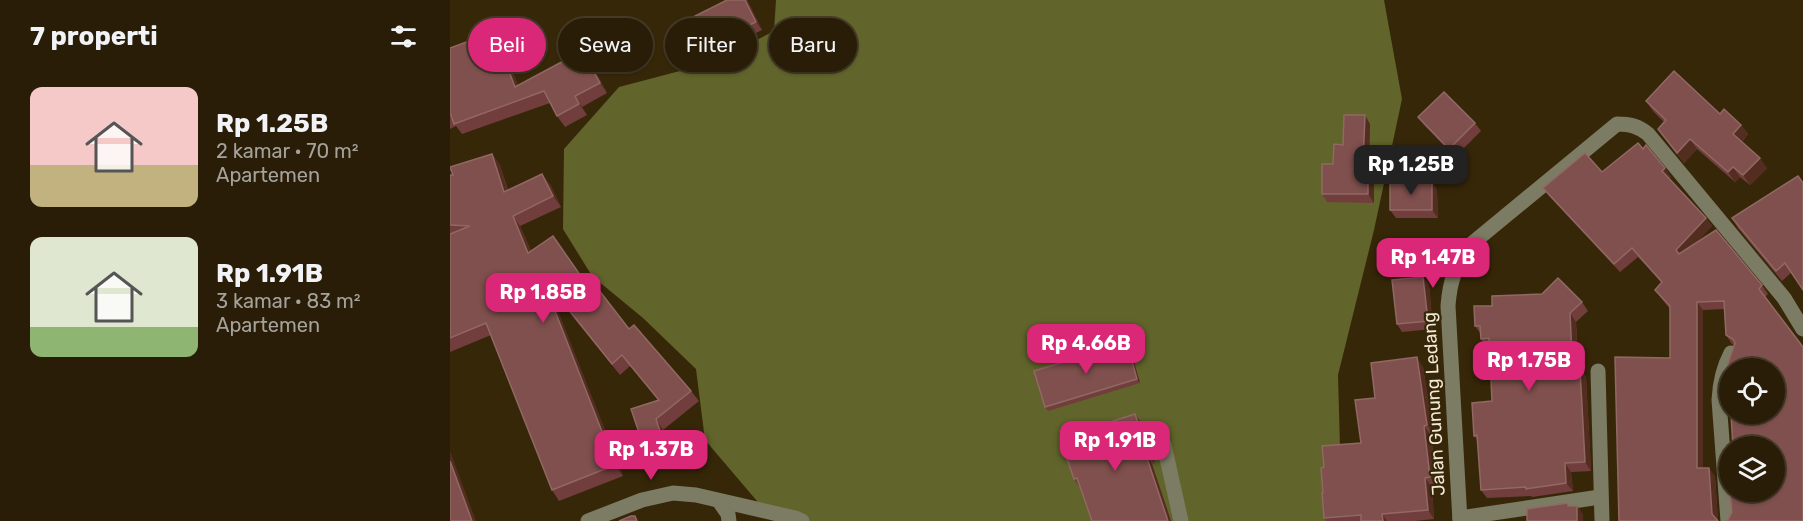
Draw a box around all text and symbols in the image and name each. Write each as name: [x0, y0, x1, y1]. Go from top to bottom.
chip: Beli: [468, 18, 546, 72]
chip: Sewa: [558, 18, 653, 72]
chip: Filter: [665, 18, 757, 72]
chip: Baru: [769, 18, 857, 72]
icon: filters: [387, 20, 420, 53]
text: 7 properti: [30, 21, 158, 52]
text: Rp 1.25B: [216, 108, 328, 139]
icon: home: [78, 111, 150, 183]
text: 2 kamar · 70 m²: [216, 139, 359, 163]
pin: Rp 1.25B: [1349, 145, 1473, 196]
text: Rp 1.25B: [1368, 152, 1454, 176]
text: Apartemen: [216, 163, 320, 187]
pin: Rp 1.47B: [1371, 238, 1495, 289]
text: Rp 1.47B: [1391, 245, 1475, 269]
text: Rp 1.91B: [216, 258, 323, 289]
icon: home: [78, 261, 150, 333]
pin: Rp 1.85B: [481, 273, 605, 324]
text: Rp 1.85B: [500, 280, 586, 304]
text: 3 kamar · 83 m²: [216, 289, 361, 313]
street label: Jalan Gunung Ledang: [1418, 311, 1450, 497]
text: Apartemen: [216, 313, 320, 337]
pin: Rp 4.66B: [1024, 324, 1148, 375]
text: Rp 4.66B: [1041, 331, 1131, 355]
pin: Rp 1.75B: [1467, 341, 1591, 392]
text: Rp 1.75B: [1487, 348, 1571, 372]
map controls: [1719, 358, 1785, 502]
button: locate: [1719, 358, 1785, 424]
pin: Rp 1.91B: [1053, 421, 1177, 472]
text: Rp 1.91B: [1074, 428, 1156, 452]
pin: Rp 1.37B: [589, 430, 713, 481]
button: layers: [1719, 436, 1785, 502]
text: Rp 1.37B: [608, 437, 694, 461]

